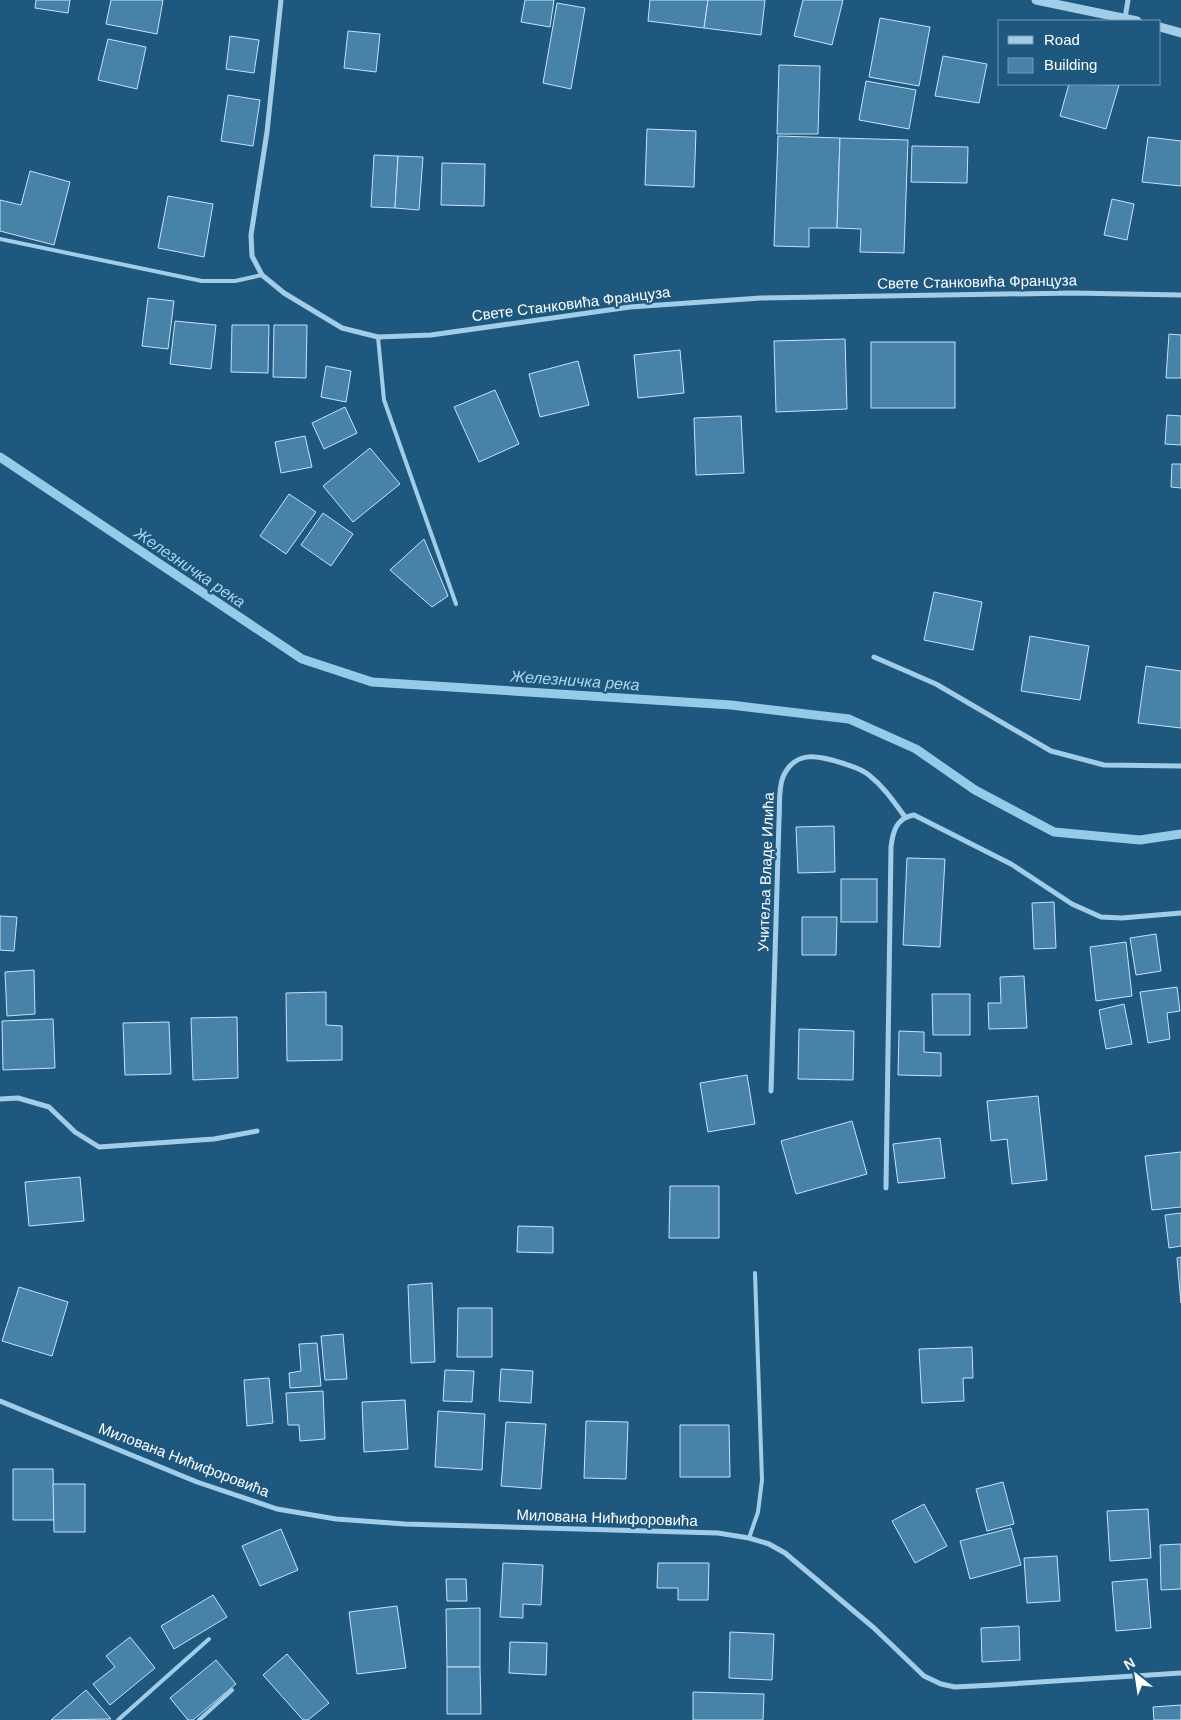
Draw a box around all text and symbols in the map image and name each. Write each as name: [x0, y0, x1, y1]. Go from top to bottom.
legend: [998, 20, 1161, 85]
text: Road: [1044, 31, 1080, 48]
text: Building: [1044, 56, 1097, 73]
street label: Свете Станковића Француза: [877, 271, 1078, 292]
street label: Свете Станковића Француза: [471, 283, 672, 324]
water label: Железничка река: [131, 524, 248, 611]
water label: Железничка река: [509, 667, 640, 693]
street label: Учитеља Владе Илића: [754, 791, 777, 952]
street label: Милована Нићифоровића: [96, 1419, 273, 1500]
street label: Милована Нићифоровића: [516, 1506, 699, 1529]
north arrow: [1111, 1650, 1161, 1700]
text: N: [1121, 1654, 1138, 1673]

